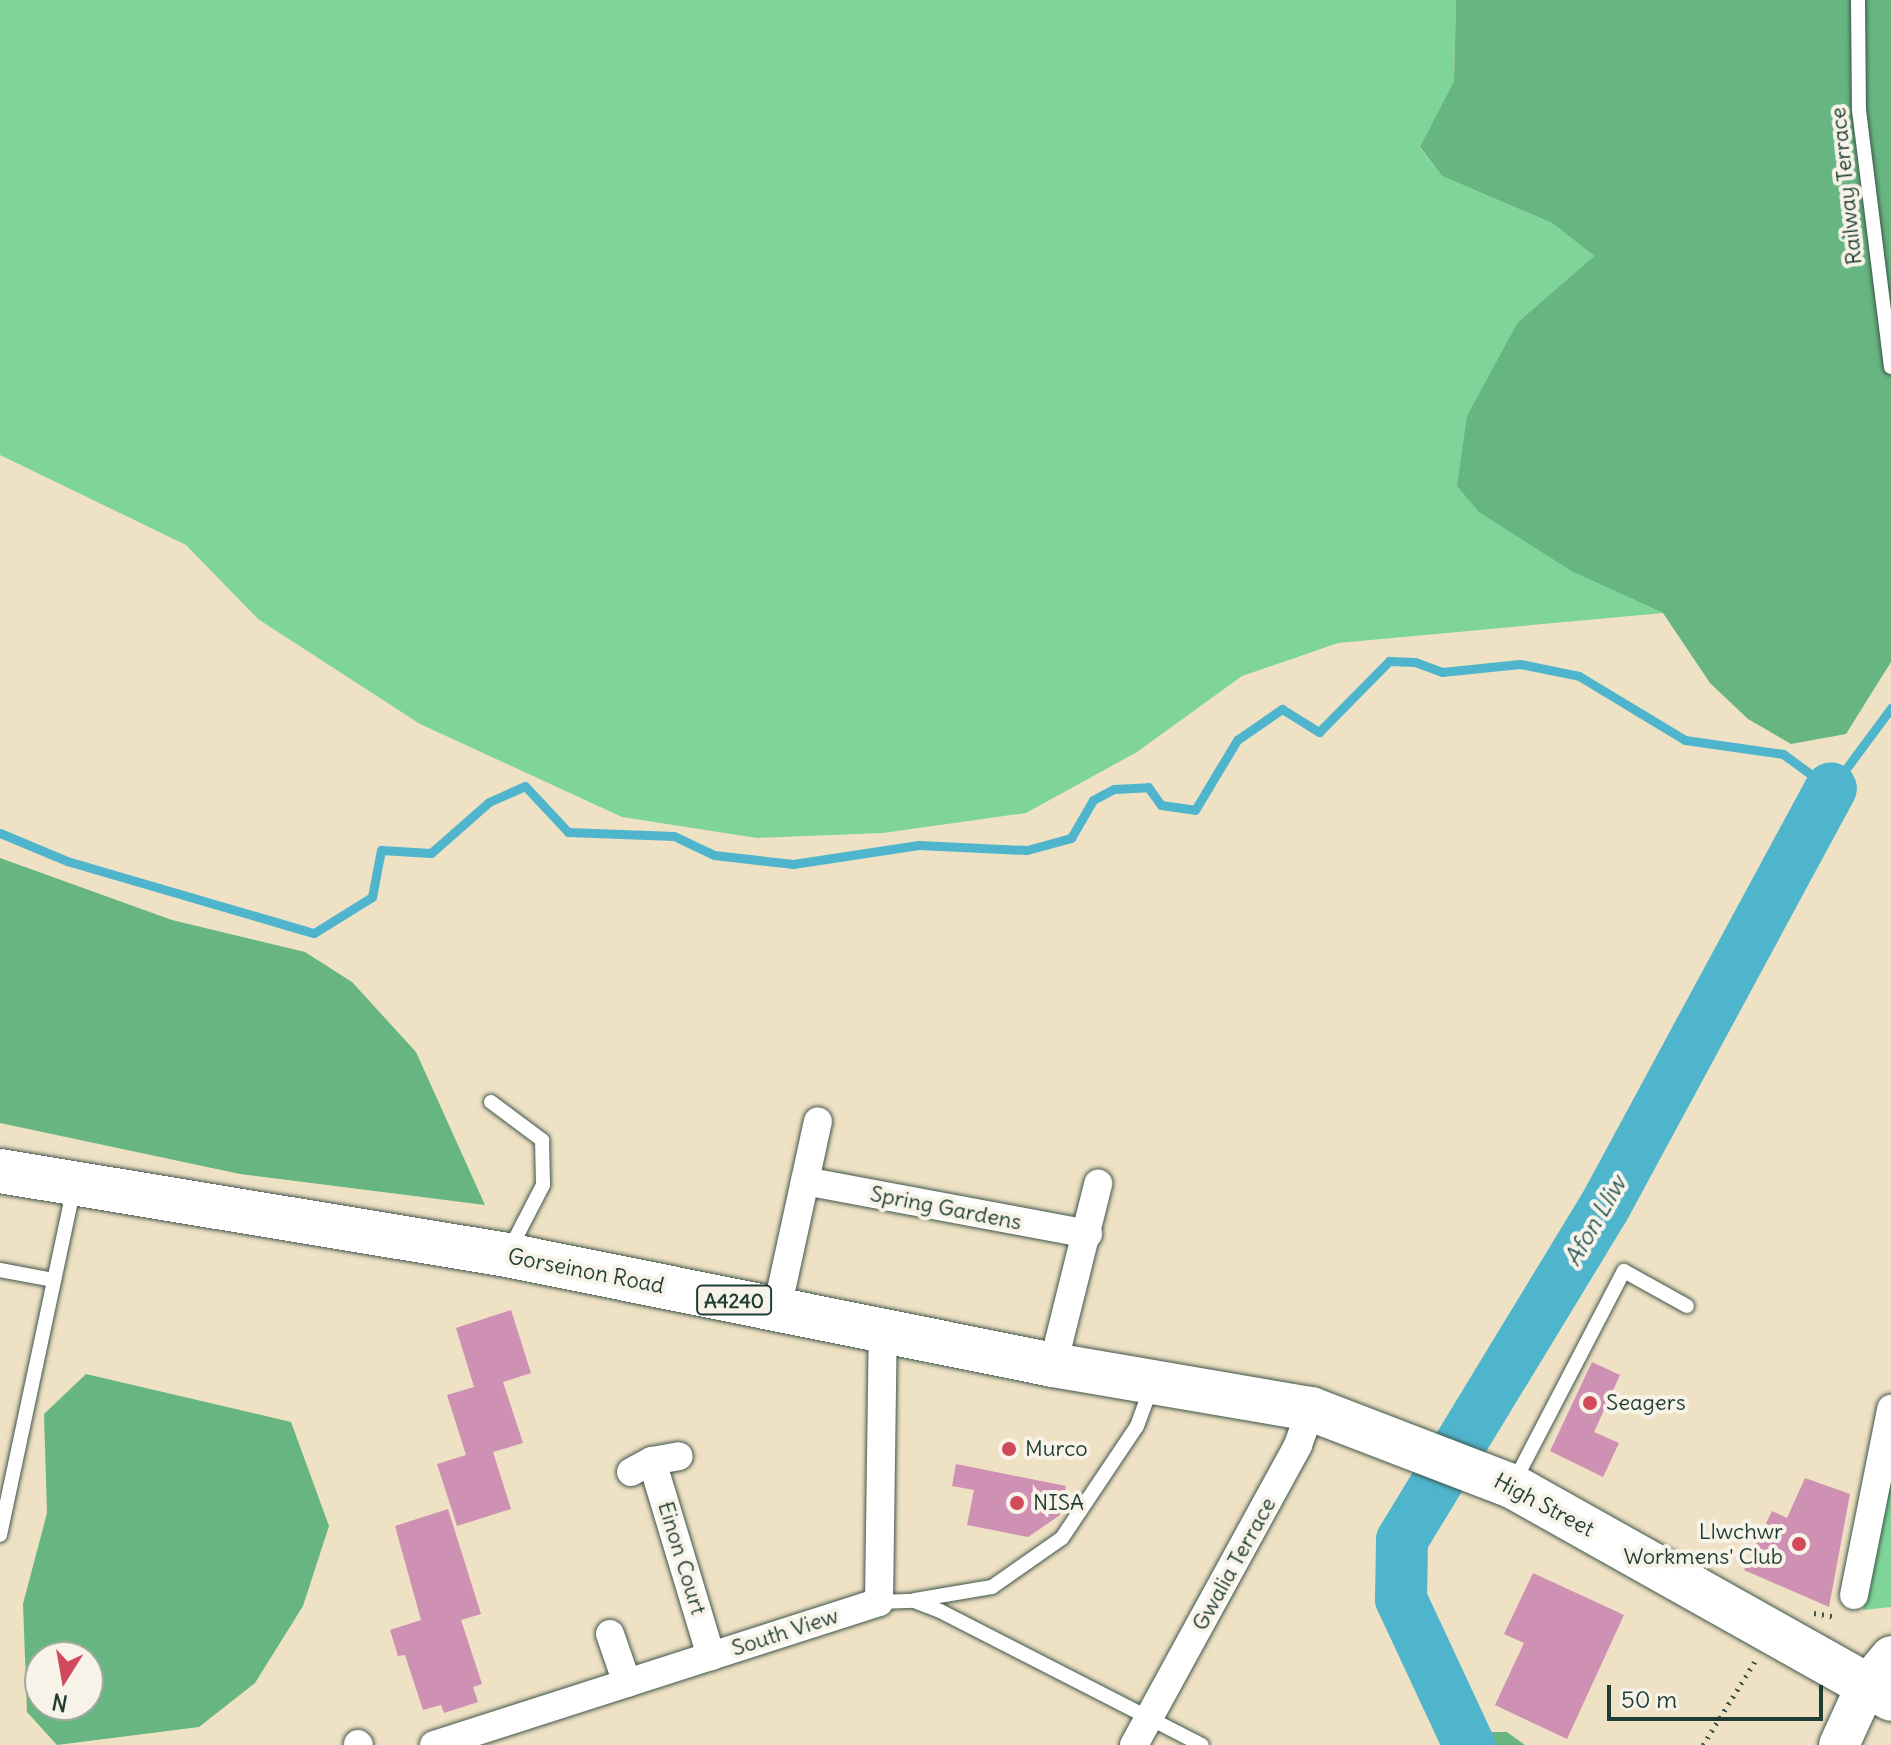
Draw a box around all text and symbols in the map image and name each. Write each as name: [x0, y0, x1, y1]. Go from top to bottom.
street label: Railway Terrace: [1825, 106, 1867, 266]
water label: Afon Lliw: [1558, 1171, 1632, 1271]
street label: Spring Gardens: [868, 1180, 1024, 1236]
street label: Gorseinon Road: [506, 1243, 666, 1299]
road number: A4240: [696, 1284, 772, 1316]
place label: Seagers: [1606, 1390, 1686, 1416]
marker: Seagers: [1581, 1394, 1599, 1412]
place label: Murco: [1025, 1436, 1088, 1462]
marker: Murco: [1000, 1440, 1018, 1458]
street label: High Street: [1489, 1468, 1599, 1542]
place label: NISA: [1033, 1490, 1084, 1516]
street label: Gwalia Terrace: [1187, 1493, 1281, 1635]
marker: NISA: [1008, 1494, 1026, 1512]
street label: Einon Court: [652, 1498, 712, 1618]
place label: Llwchwr Workmens' Club: [1624, 1518, 1783, 1570]
marker: Llwchwr Workmens' Club: [1790, 1535, 1808, 1553]
street label: South View: [728, 1602, 842, 1662]
north arrow: [24, 1641, 104, 1721]
scale bar: [1611, 1669, 1827, 1719]
text: 50 m: [1621, 1684, 1677, 1714]
text: N: [50, 1687, 70, 1718]

